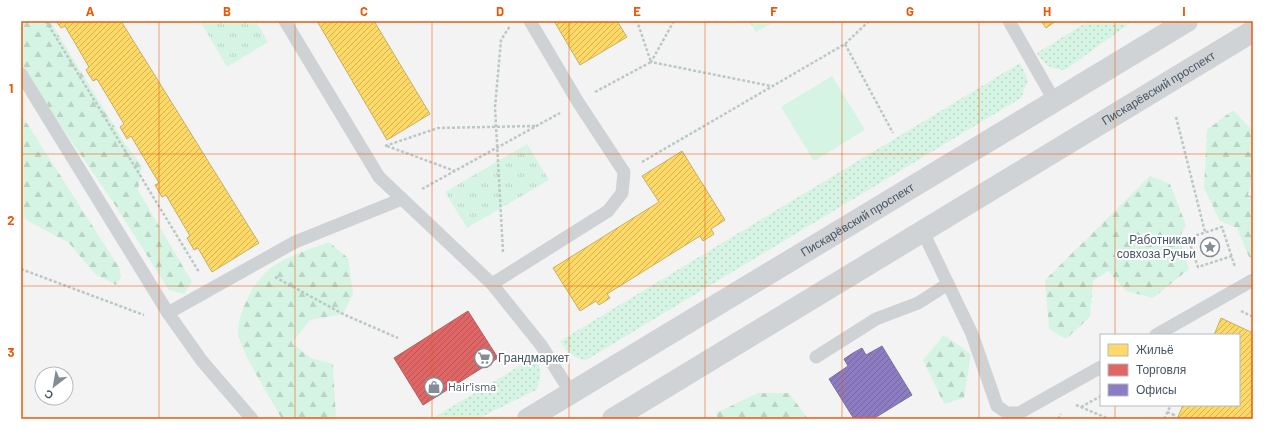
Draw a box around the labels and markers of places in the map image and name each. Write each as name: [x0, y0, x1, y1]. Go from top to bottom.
place label: Работникам совхоза Ручьи: [1117, 232, 1196, 261]
place icon: Работникам совхоза Ручьи: [1199, 236, 1221, 258]
supermarket icon: Грандмаркет: [473, 347, 495, 369]
place label: Грандмаркет: [498, 350, 570, 365]
shop icon: Hair'isma: [423, 376, 445, 398]
place label: Hair'isma: [448, 379, 496, 393]

